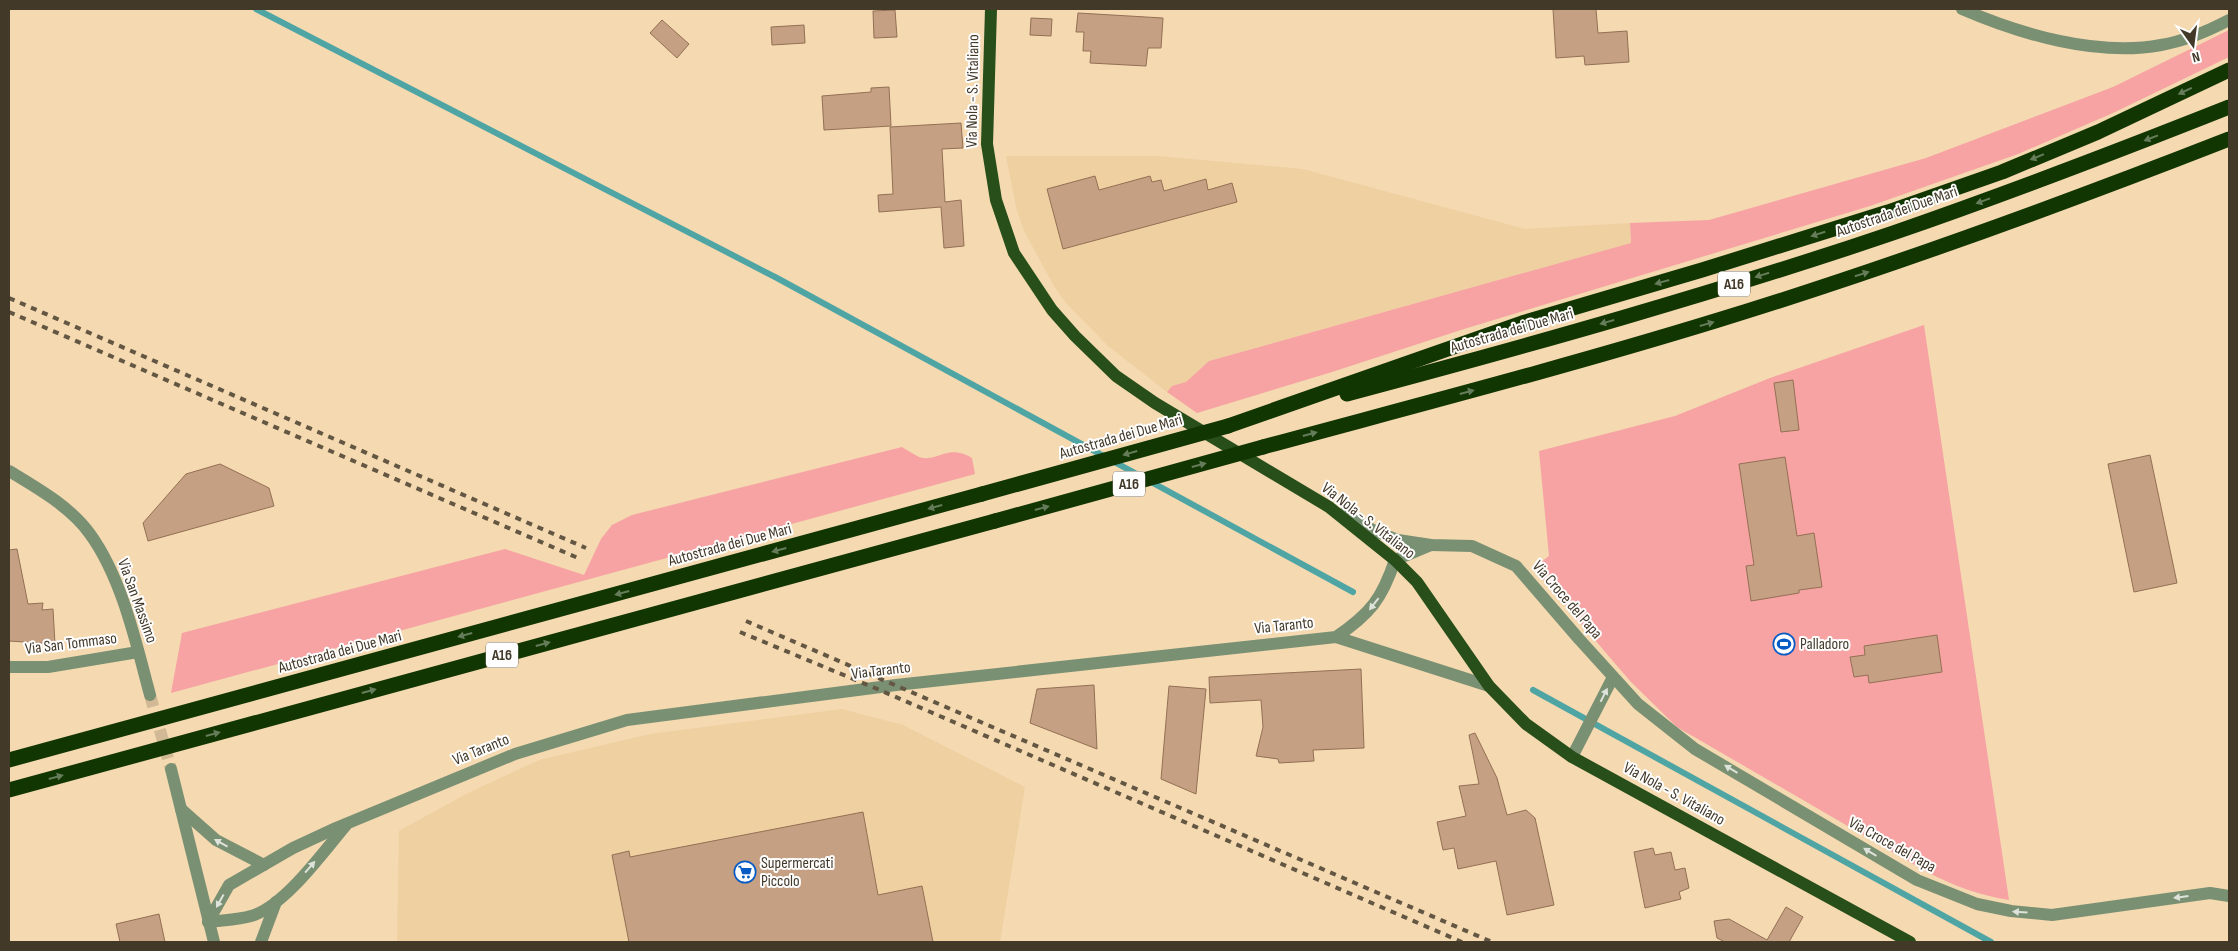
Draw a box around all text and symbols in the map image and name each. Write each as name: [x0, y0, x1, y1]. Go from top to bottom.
north arrow: [2168, 20, 2218, 70]
street label: Via Nola - S. Vitaliano: [963, 34, 983, 148]
text: N: [2190, 48, 2202, 66]
one-way arrow: [2178, 87, 2192, 95]
one-way arrow: [2144, 134, 2158, 142]
one-way arrow: [2030, 154, 2044, 162]
street label: Autostrada dei Due Mari: [1833, 182, 1960, 242]
one-way arrow: [1975, 197, 1990, 205]
one-way arrow: [1810, 231, 1825, 238]
one-way arrow: [1854, 269, 1869, 277]
road number: A16: [1718, 272, 1750, 296]
one-way arrow: [1755, 272, 1770, 279]
one-way arrow: [1655, 278, 1670, 286]
street label: Autostrada dei Due Mari: [1447, 304, 1576, 358]
one-way arrow: [1599, 319, 1614, 327]
one-way arrow: [1700, 319, 1715, 327]
one-way arrow: [1459, 388, 1474, 396]
street label: Autostrada dei Due Mari: [1056, 410, 1185, 464]
one-way arrow: [1302, 430, 1317, 438]
one-way arrow: [1123, 449, 1138, 457]
one-way arrow: [1191, 460, 1206, 468]
road number: A16: [1113, 472, 1145, 496]
street label: Via Nola - S. Vitaliano: [1318, 479, 1418, 563]
one-way arrow: [928, 503, 943, 511]
one-way arrow: [1035, 503, 1050, 511]
street label: Autostrada dei Due Mari: [665, 519, 794, 571]
one-way arrow: [771, 546, 786, 554]
street label: Via San Massimo: [113, 556, 161, 646]
street label: Via Croce del Papa: [1528, 557, 1606, 643]
one-way arrow: [614, 589, 629, 597]
one-way arrow: [1369, 597, 1380, 610]
street label: Via Taranto: [1253, 613, 1315, 639]
street label: Autostrada dei Due Mari: [275, 626, 404, 678]
street label: Via San Tommaso: [24, 629, 118, 659]
one-way arrow: [458, 632, 473, 640]
sports icon: Palladoro: [1772, 632, 1796, 656]
place label: Palladoro: [1800, 635, 1849, 654]
one-way arrow: [535, 640, 551, 648]
road number: A16: [486, 642, 518, 668]
street label: Via Taranto: [850, 658, 912, 684]
one-way arrow: [362, 687, 377, 695]
one-way arrow: [1600, 687, 1608, 702]
one-way arrow: [205, 730, 220, 738]
street label: Via Taranto: [450, 730, 512, 770]
street label: Via Nola - S. Vitaliano: [1620, 758, 1728, 830]
one-way arrow: [1724, 765, 1737, 774]
one-way arrow: [48, 773, 63, 781]
street label: Via Croce del Papa: [1845, 813, 1939, 877]
one-way arrow: [214, 838, 228, 847]
one-way arrow: [1864, 848, 1877, 857]
place label: Supermercati Piccolo: [761, 854, 833, 891]
supermarket icon: Supermercati Piccolo: [733, 860, 757, 884]
one-way arrow: [305, 861, 316, 874]
one-way arrow: [216, 893, 224, 908]
one-way arrow: [2173, 893, 2189, 901]
one-way arrow: [2011, 908, 2027, 916]

